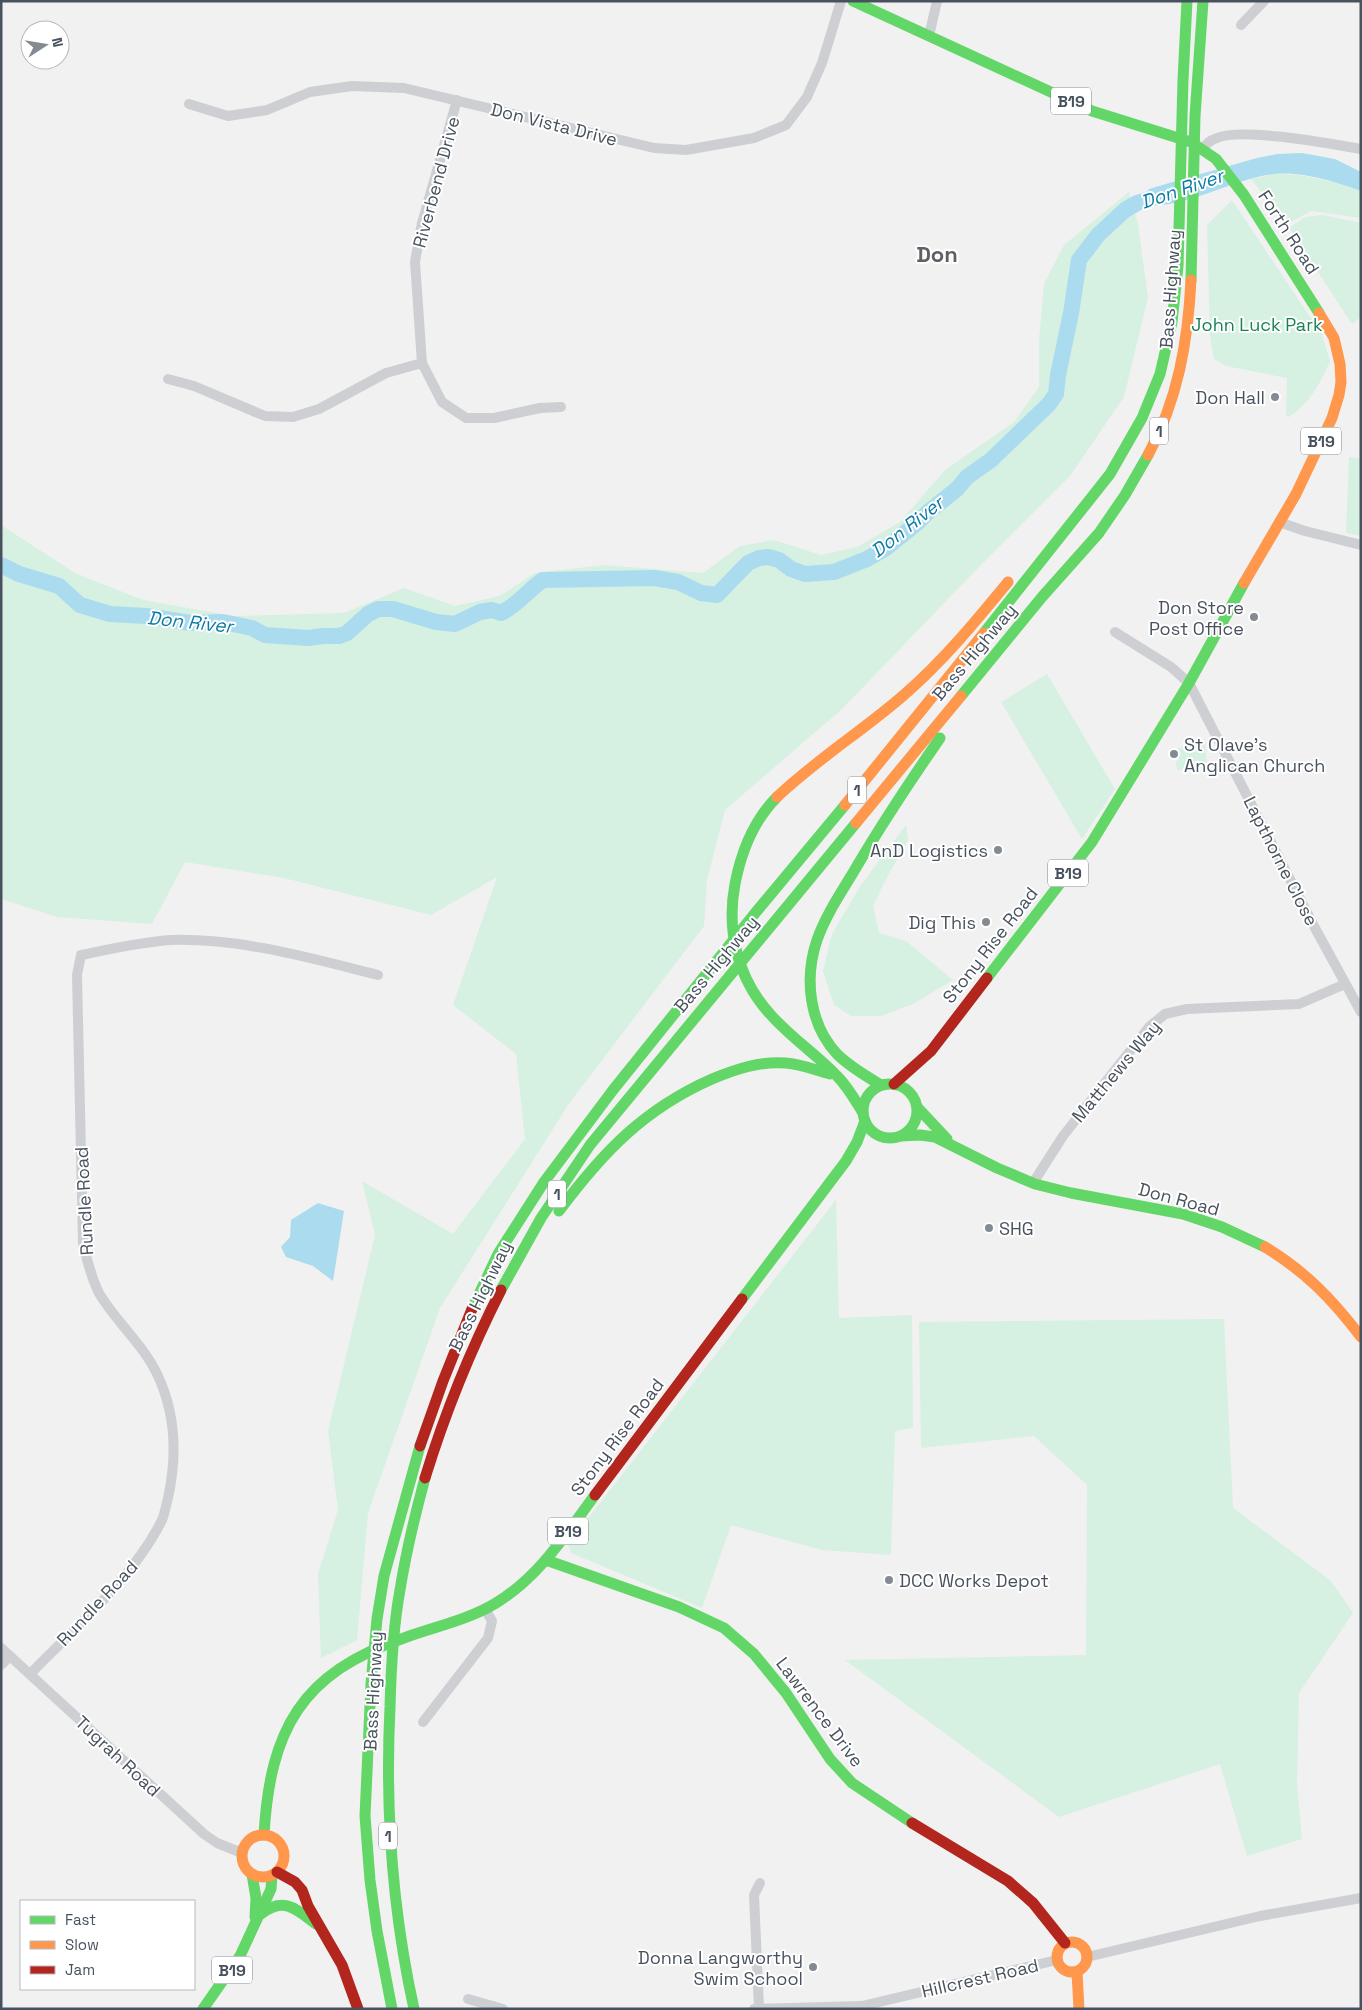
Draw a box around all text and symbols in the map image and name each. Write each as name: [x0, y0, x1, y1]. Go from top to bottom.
north arrow: [20, 20, 70, 70]
text: N: [48, 36, 67, 49]
road number: B19: [1051, 88, 1091, 114]
street label: Don Vista Drive: [488, 97, 620, 151]
street label: Riverbend Drive: [407, 114, 465, 250]
water label: Don River: [1137, 163, 1228, 215]
street label: Forth Road: [1253, 186, 1325, 278]
street label: Bass Highway: [1154, 228, 1186, 350]
district label: Don: [916, 240, 958, 268]
park label: John Luck Park: [1191, 313, 1323, 336]
place label: Don Hall: [1195, 386, 1265, 409]
marker: Don Hall: [1269, 391, 1281, 403]
road number: 1: [1150, 418, 1168, 444]
road number: B19: [1301, 428, 1341, 454]
water label: Don River: [866, 490, 950, 563]
place label: Don Store Post Office: [1149, 596, 1244, 640]
street label: Bass Highway: [927, 599, 1021, 705]
water label: Don River: [146, 605, 236, 639]
marker: Don Store Post Office: [1248, 611, 1260, 623]
place label: St Olave's Anglican Church: [1184, 733, 1325, 777]
marker: St Olave's Anglican Church: [1168, 748, 1180, 760]
road number: 1: [848, 776, 866, 804]
street label: Lapthorne Close: [1238, 792, 1324, 930]
place label: AnD Logistics: [870, 839, 988, 862]
marker: AnD Logistics: [992, 844, 1004, 856]
road number: B19: [1048, 860, 1088, 886]
street label: Stony Rise Road: [937, 882, 1043, 1008]
street label: Bass Highway: [669, 911, 763, 1017]
place label: Dig This: [908, 911, 976, 934]
marker: Dig This: [980, 916, 992, 928]
street label: Matthews Way: [1067, 1015, 1165, 1127]
street label: Rundle Road: [70, 1146, 98, 1256]
street label: Don Road: [1136, 1177, 1222, 1221]
road number: 1: [548, 1180, 566, 1208]
place label: SHG: [999, 1217, 1034, 1240]
marker: SHG: [983, 1222, 995, 1234]
street label: Bass Highway: [443, 1237, 517, 1355]
street label: Stony Rise Road: [565, 1374, 669, 1500]
road number: B19: [548, 1518, 588, 1544]
street label: Rundle Road: [51, 1555, 143, 1651]
place label: DCC Works Depot: [899, 1569, 1049, 1592]
marker: DCC Works Depot: [883, 1574, 895, 1586]
street label: Bass Highway: [358, 1631, 388, 1751]
street label: Lawrence Drive: [771, 1652, 869, 1772]
street label: Tugrah Road: [70, 1711, 166, 1801]
road number: 1: [379, 1822, 397, 1850]
legend: [20, 1900, 195, 1990]
text: Fast: [65, 1910, 96, 1929]
text: Slow: [65, 1935, 99, 1954]
place label: Donna Langworthy Swim School: [638, 1946, 803, 1990]
street label: Hillcrest Road: [919, 1953, 1041, 2003]
road number: B19: [212, 1956, 252, 1984]
text: Jam: [65, 1960, 95, 1979]
marker: Donna Langworthy Swim School: [807, 1961, 819, 1973]

